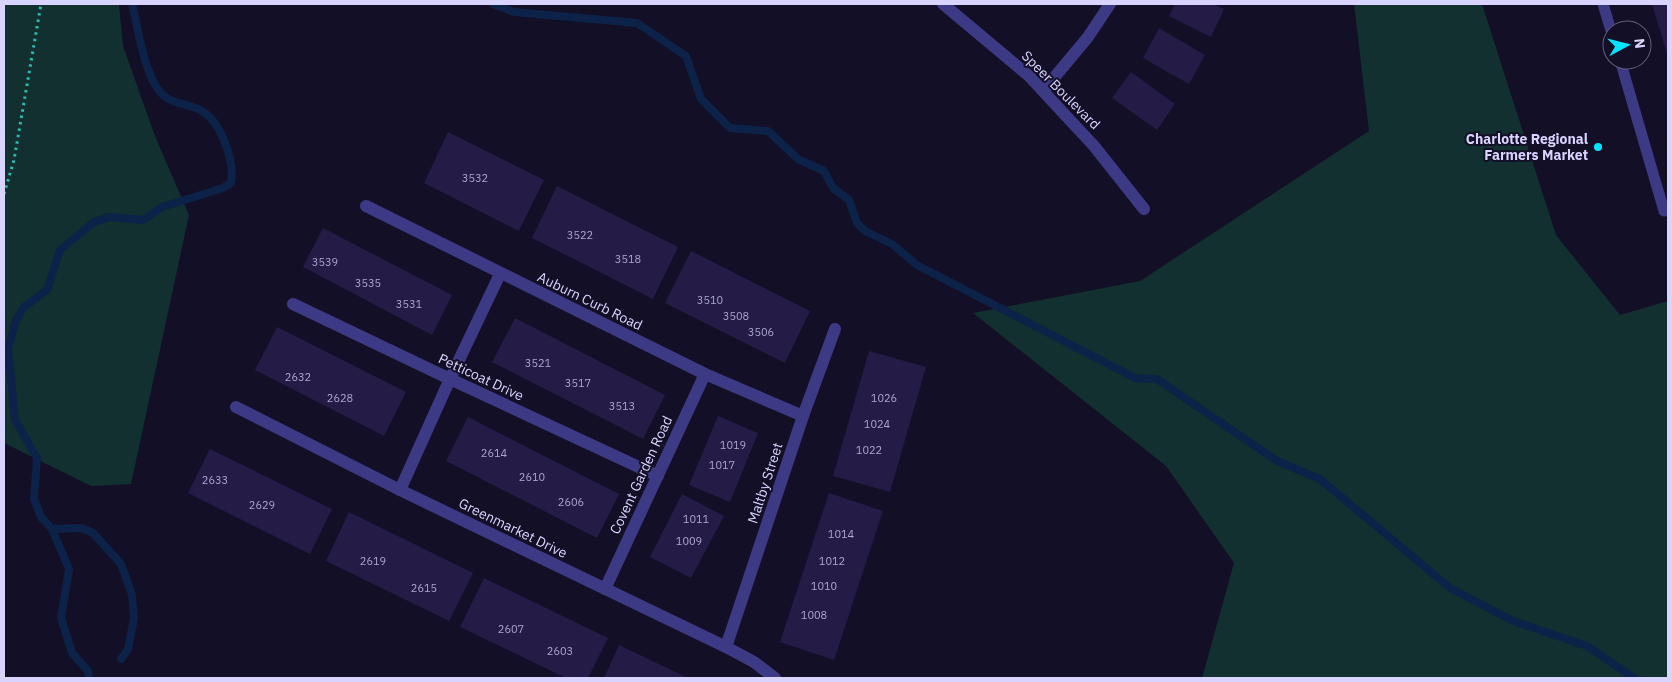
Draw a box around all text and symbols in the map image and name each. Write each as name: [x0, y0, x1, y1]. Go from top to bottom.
north arrow: [1602, 20, 1652, 70]
text: N: [1630, 37, 1649, 50]
street label: Speer Boulevard: [1018, 47, 1104, 133]
place label: Charlotte Regional Farmers Market: [1466, 130, 1588, 164]
marker: Charlotte Regional Farmers Market: [1592, 141, 1604, 153]
house number: 3532: [462, 171, 488, 185]
house number: 3522: [567, 228, 593, 242]
house number: 3518: [615, 252, 641, 266]
house number: 3539: [312, 255, 338, 269]
street label: Auburn Curb Road: [534, 268, 646, 334]
house number: 3535: [355, 276, 381, 290]
house number: 3510: [697, 293, 723, 307]
house number: 3531: [396, 297, 423, 311]
house number: 3508: [723, 309, 749, 323]
house number: 3506: [748, 325, 774, 339]
street label: Petticoat Drive: [435, 349, 527, 405]
house number: 3521: [525, 356, 552, 370]
house number: 2632: [285, 370, 311, 384]
house number: 3517: [565, 376, 591, 390]
house number: 2628: [327, 391, 353, 405]
house number: 1026: [871, 391, 897, 405]
house number: 3513: [609, 399, 635, 413]
street label: Covent Garden Road: [606, 413, 676, 537]
house number: 1024: [864, 417, 891, 431]
house number: 1019: [720, 438, 746, 452]
street label: Maltby Street: [743, 440, 787, 526]
house number: 1022: [856, 443, 882, 457]
house number: 2614: [481, 446, 508, 460]
house number: 1017: [709, 458, 735, 472]
house number: 2610: [519, 470, 545, 484]
house number: 2633: [202, 473, 228, 487]
street label: Greenmarket Drive: [456, 494, 570, 562]
house number: 2606: [558, 495, 584, 509]
house number: 2629: [249, 498, 275, 512]
house number: 1011: [683, 512, 710, 526]
house number: 1014: [828, 527, 855, 541]
house number: 1009: [676, 534, 702, 548]
house number: 2619: [360, 554, 386, 568]
house number: 1012: [819, 554, 845, 568]
house number: 1010: [811, 579, 837, 593]
house number: 2615: [411, 581, 437, 595]
house number: 1008: [801, 608, 827, 622]
house number: 2607: [498, 622, 524, 636]
house number: 2603: [547, 644, 573, 658]

